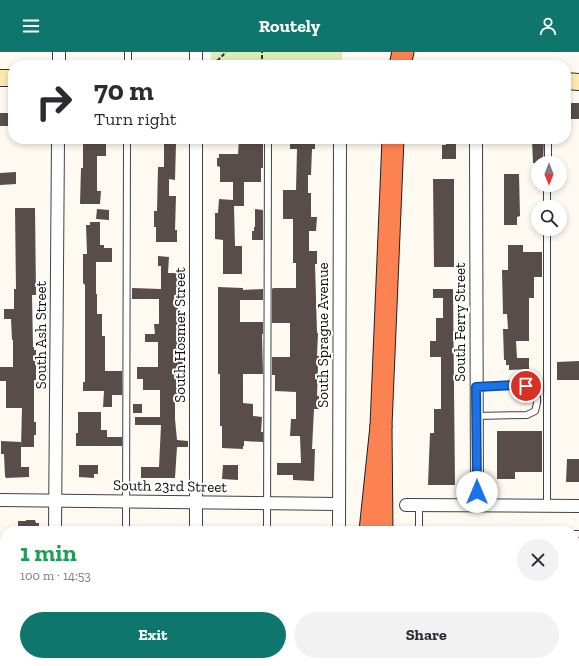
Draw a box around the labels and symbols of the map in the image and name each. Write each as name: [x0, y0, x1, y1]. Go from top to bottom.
north arrow: [531, 156, 567, 192]
street label: South Sprague Avenue: [314, 262, 332, 408]
street label: South Ferry Street: [451, 262, 469, 382]
street label: South Hosmer Street: [171, 267, 189, 403]
street label: South Ash Street: [32, 280, 50, 389]
pin: [509, 369, 543, 403]
position arrow: [456, 471, 498, 513]
street label: South 23rd Street: [113, 476, 228, 496]

